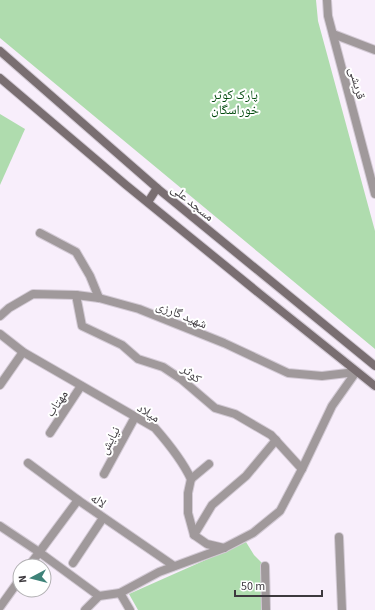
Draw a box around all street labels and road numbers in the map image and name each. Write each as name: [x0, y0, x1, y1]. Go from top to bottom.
street label: قریشی: [344, 65, 370, 101]
street label: مسجد علی: [167, 180, 218, 226]
street label: شهید گارزی: [153, 297, 210, 333]
street label: کوثر: [177, 359, 206, 388]
street label: مهتاب: [41, 386, 72, 421]
street label: میلاد: [134, 399, 163, 427]
street label: نیایش: [95, 423, 125, 458]
street label: لاله: [87, 489, 110, 513]

